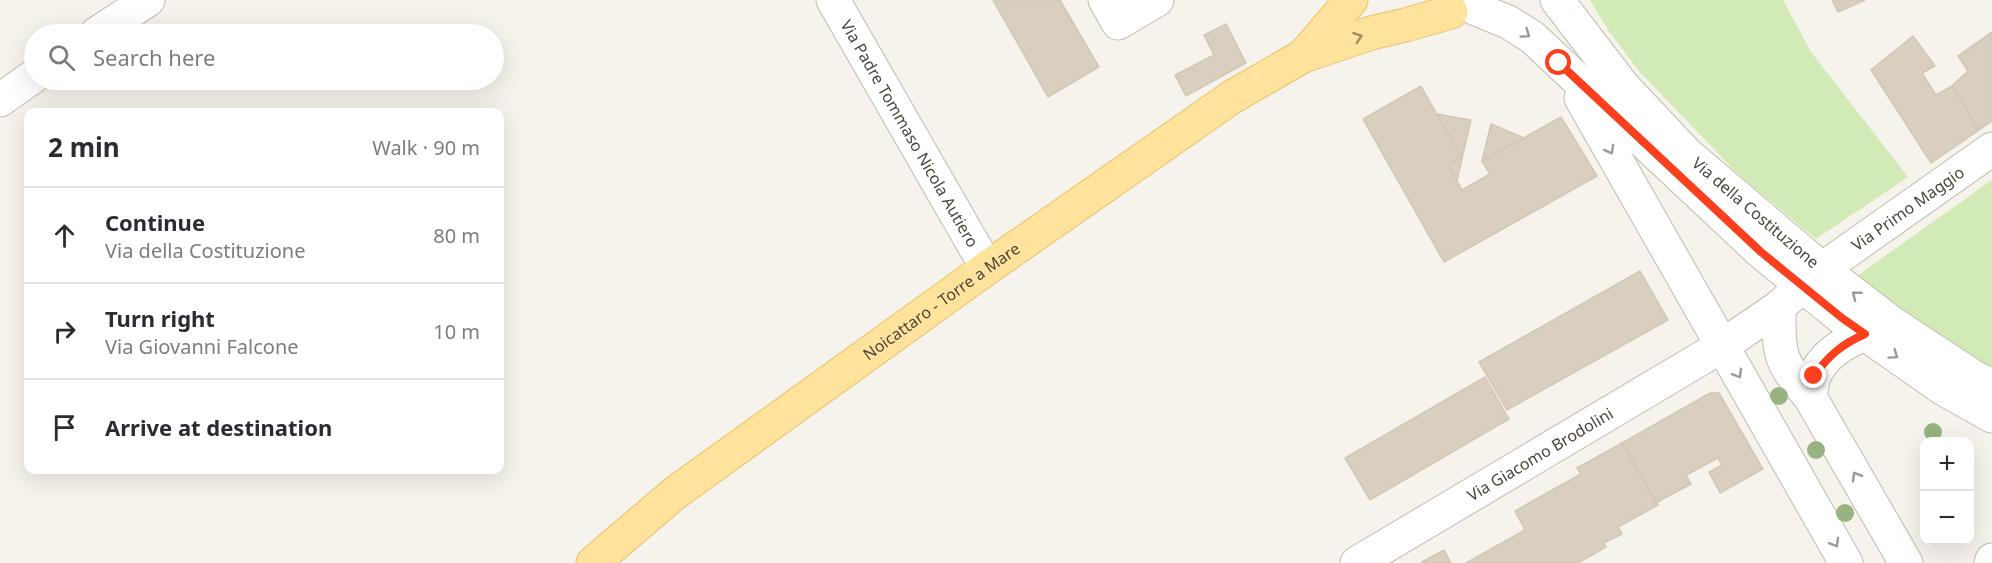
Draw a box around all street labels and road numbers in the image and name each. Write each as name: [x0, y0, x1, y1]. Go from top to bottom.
street label: Via Padre Tommaso Nicola Autiero: [836, 16, 984, 251]
street label: Via della Costituzione: [1687, 152, 1824, 273]
street label: Via Primo Maggio: [1847, 161, 1968, 256]
street label: Noicattaro - Torre a Mare: [858, 237, 1024, 365]
street label: Via Giacomo Brodolini: [1463, 402, 1617, 506]

